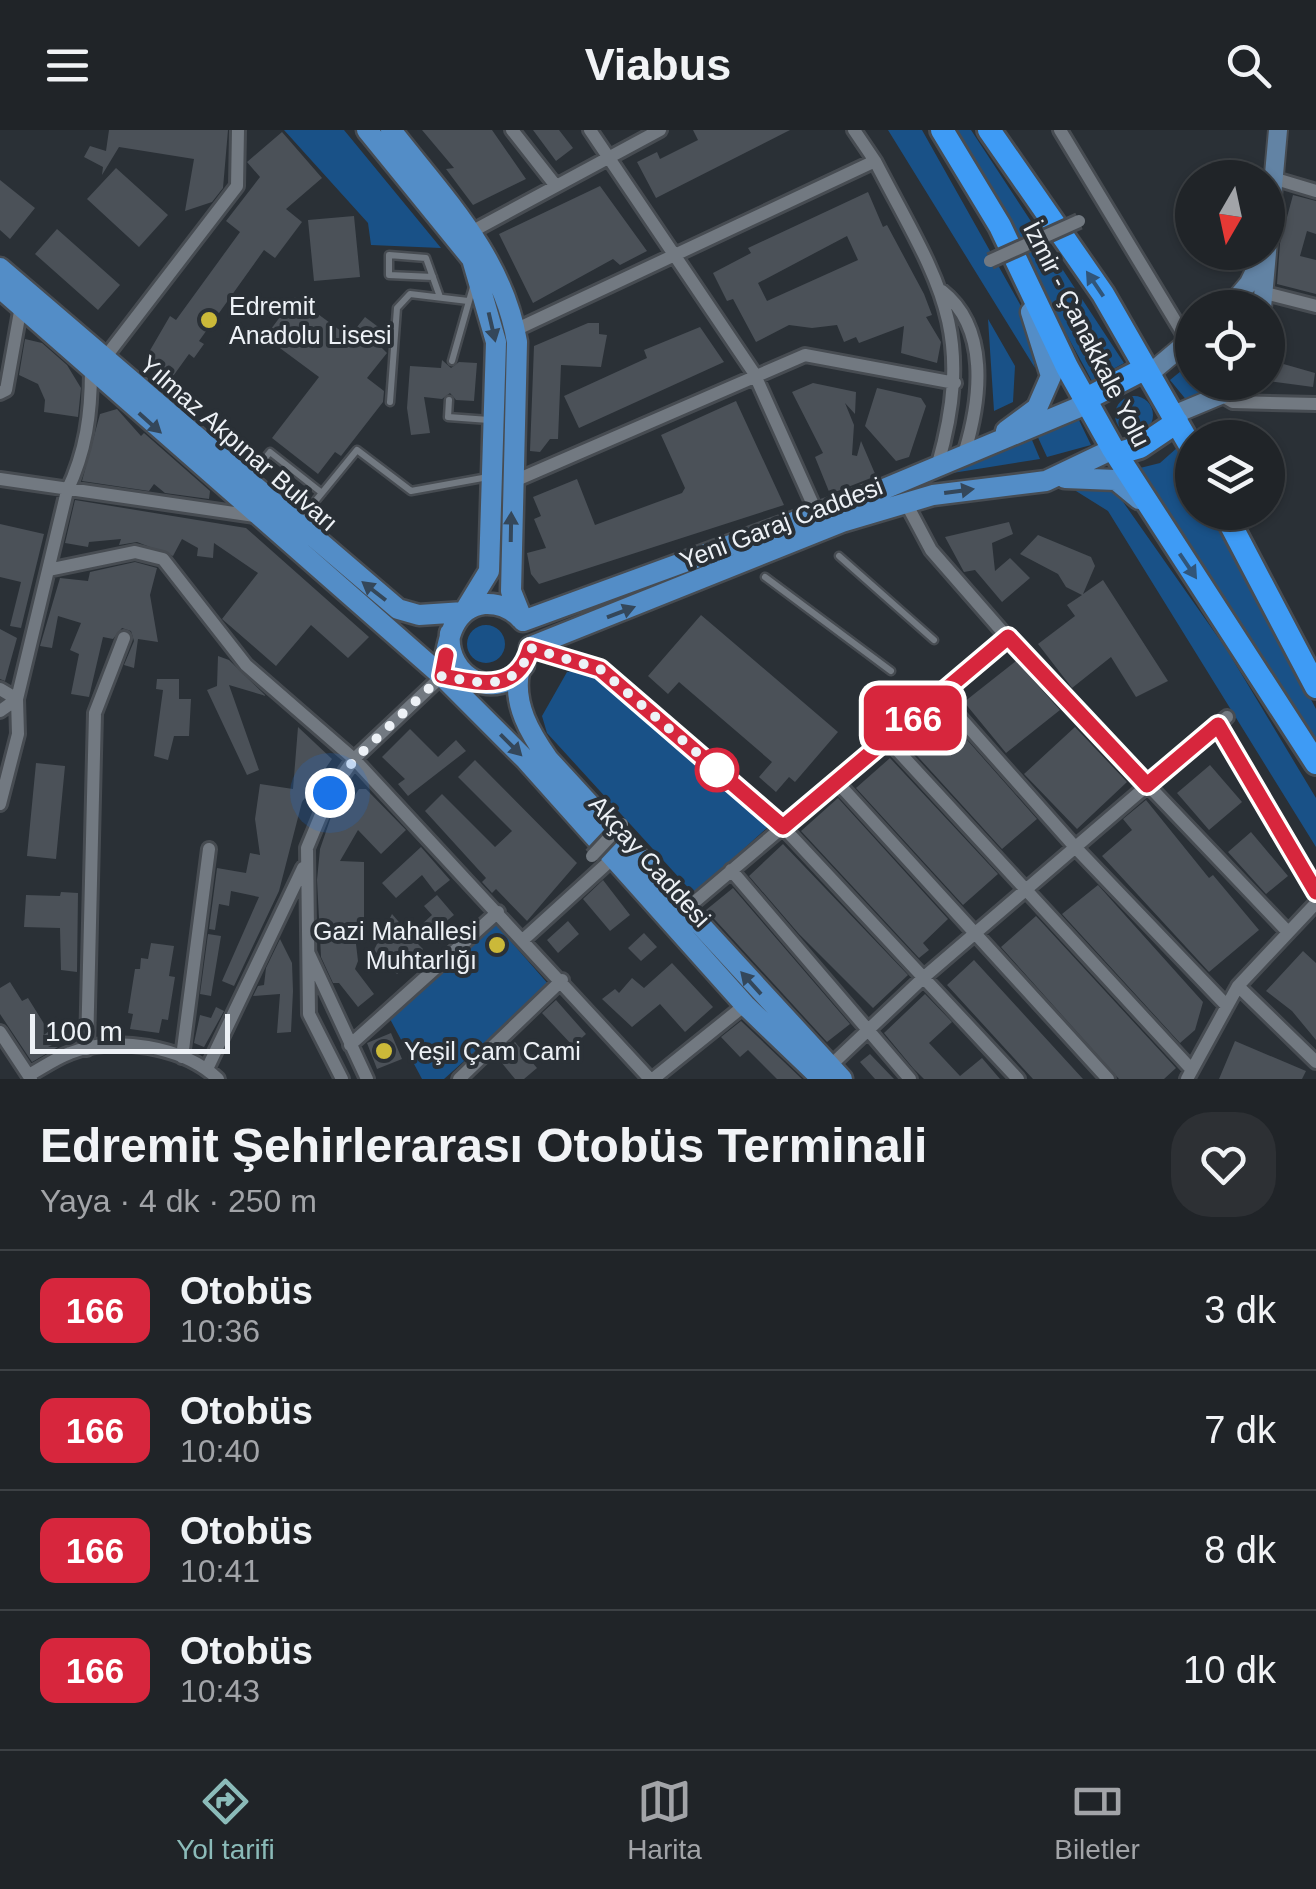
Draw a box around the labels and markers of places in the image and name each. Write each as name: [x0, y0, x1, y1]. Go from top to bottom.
place label: Edremit Anadolu Lisesi: [229, 292, 392, 349]
marker: Edremit Anadolu Lisesi: [198, 309, 220, 331]
unlabelled marker: [696, 749, 738, 791]
place label: Gazi Mahallesi Muhtarlığı: [313, 917, 477, 974]
marker: Gazi Mahallesi Muhtarlığı: [486, 934, 508, 956]
place label: Yeşil Çam Cami: [404, 1037, 581, 1065]
marker: Yeşil Çam Cami: [373, 1040, 395, 1062]

